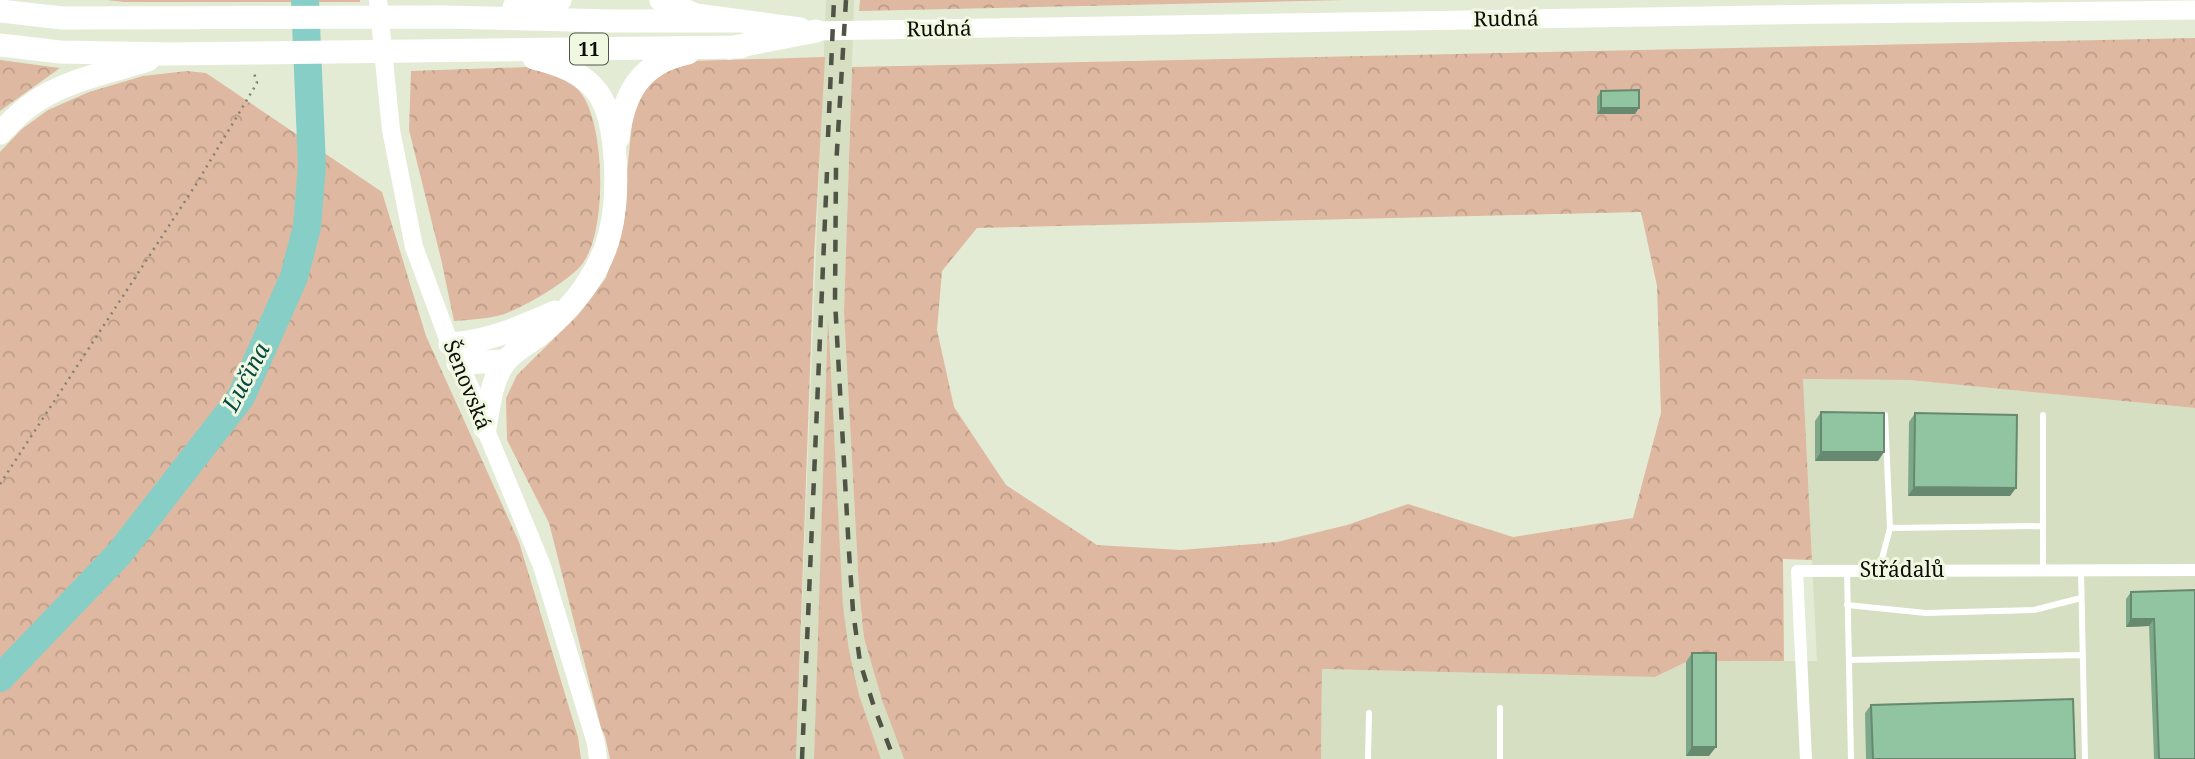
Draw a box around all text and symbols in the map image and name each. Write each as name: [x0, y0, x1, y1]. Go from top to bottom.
street label: Rudná: [1473, 3, 1539, 33]
street label: Rudná: [906, 13, 972, 43]
road number: 11: [570, 34, 608, 64]
water label: Lučina: [213, 336, 277, 417]
street label: Šenovská: [437, 336, 499, 433]
street label: Střádalů: [1860, 555, 1944, 583]

